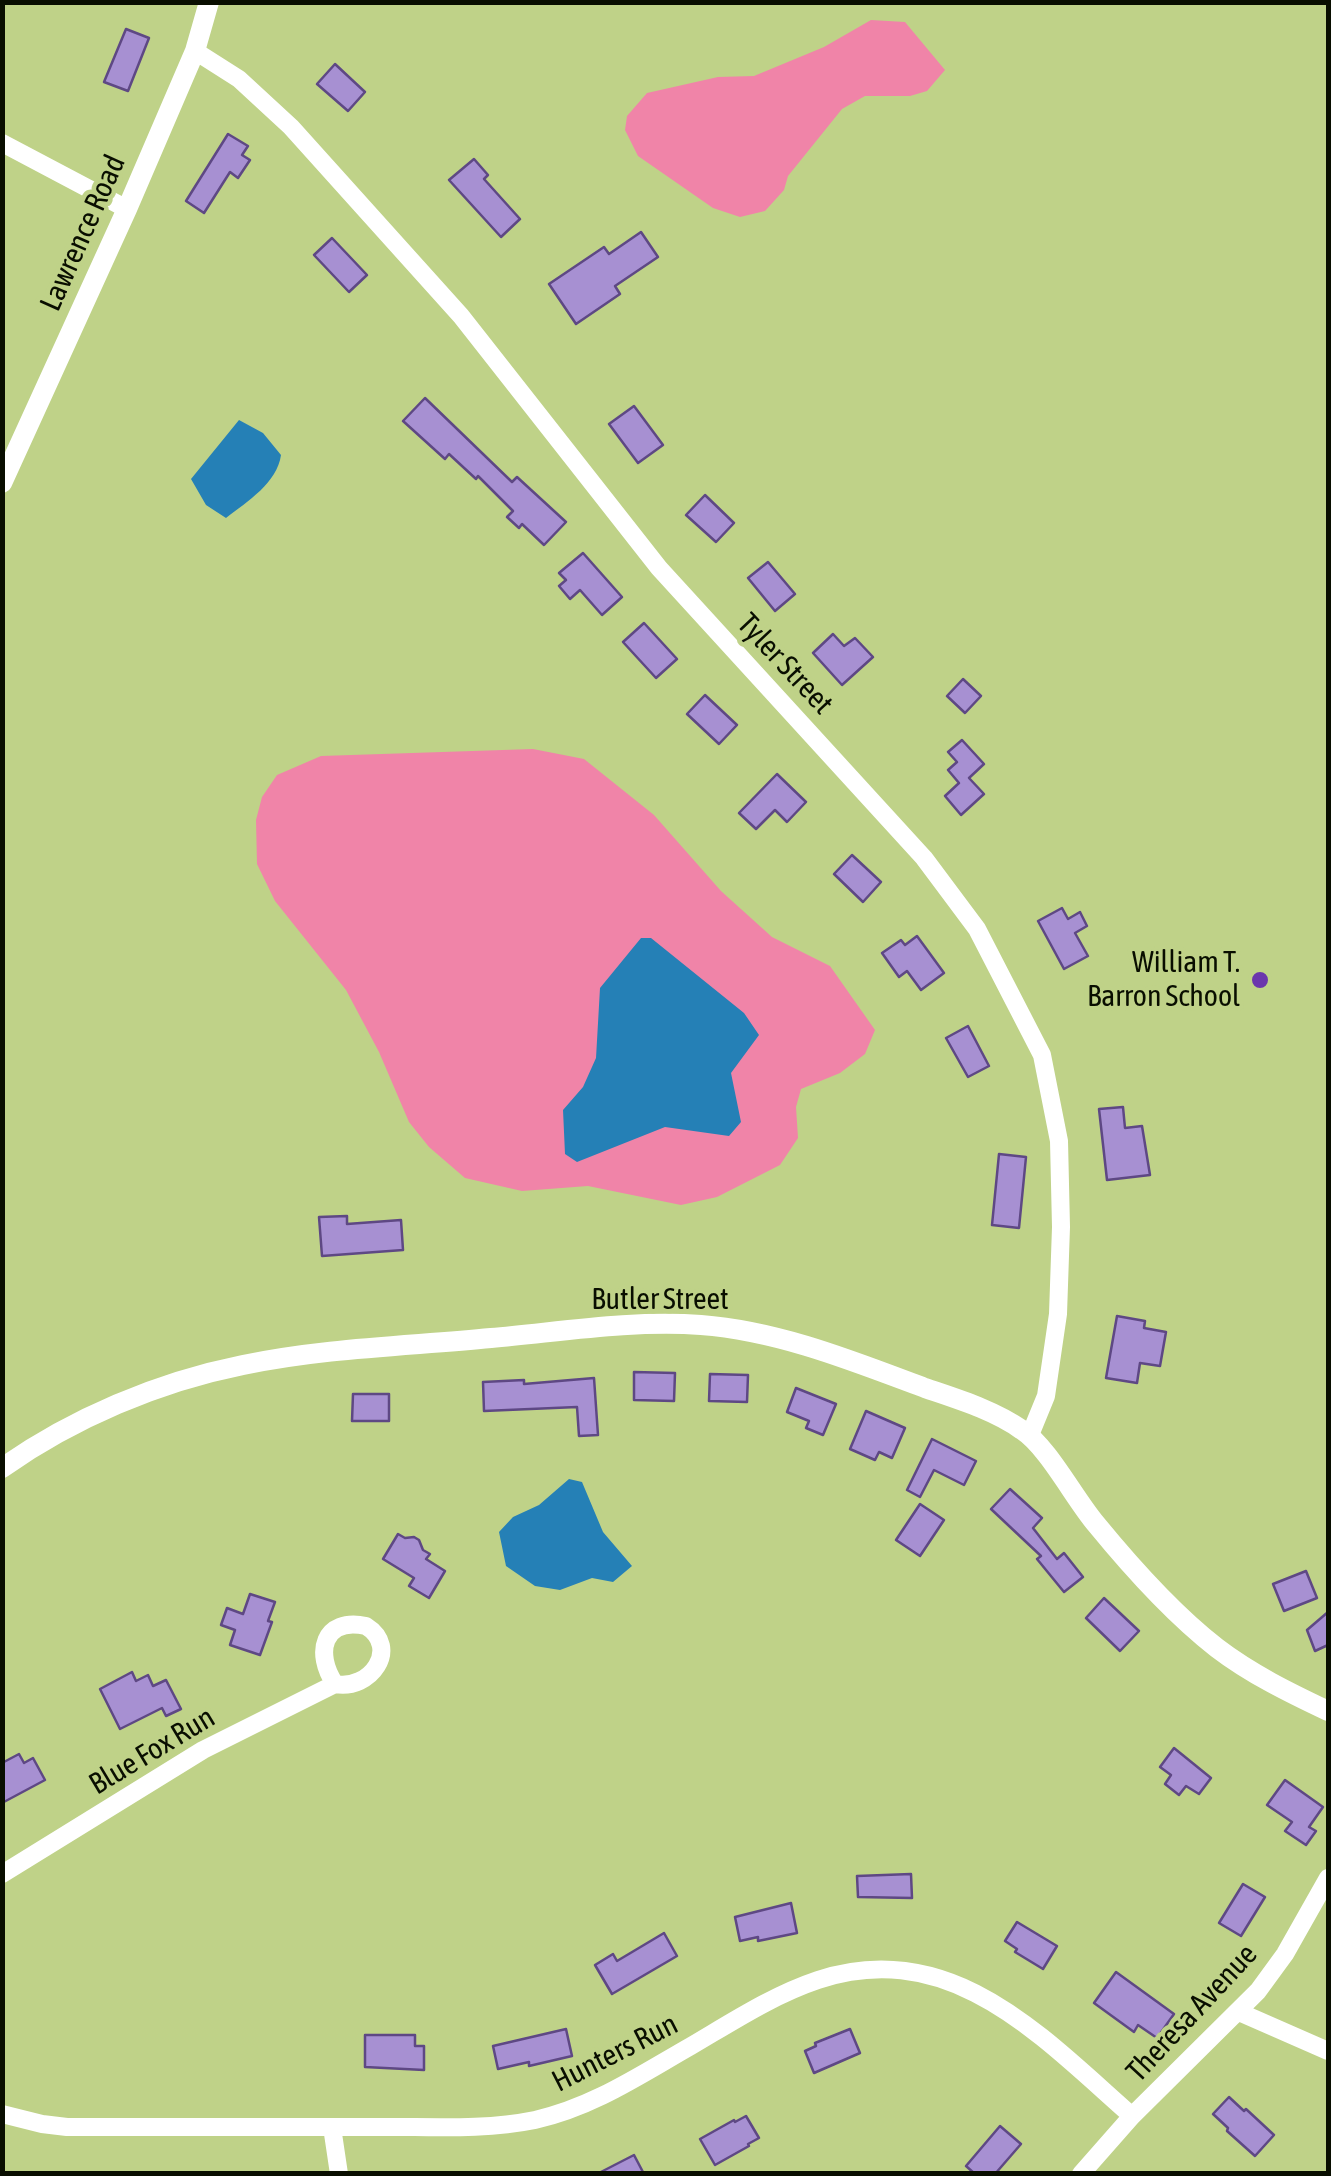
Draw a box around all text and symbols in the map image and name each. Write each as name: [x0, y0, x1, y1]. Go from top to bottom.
street label: Lawrence Road: [33, 150, 133, 316]
street label: Tyler Street: [729, 606, 841, 722]
place label: William T. Barron School: [1087, 945, 1240, 1016]
marker: William T. Barron School: [1249, 969, 1271, 991]
street label: Butler Street: [591, 1282, 729, 1318]
street label: Blue Fox Run: [83, 1700, 221, 1802]
street label: Theresa Avenue: [1119, 1937, 1265, 2089]
street label: Hunters Run: [546, 2006, 684, 2100]

